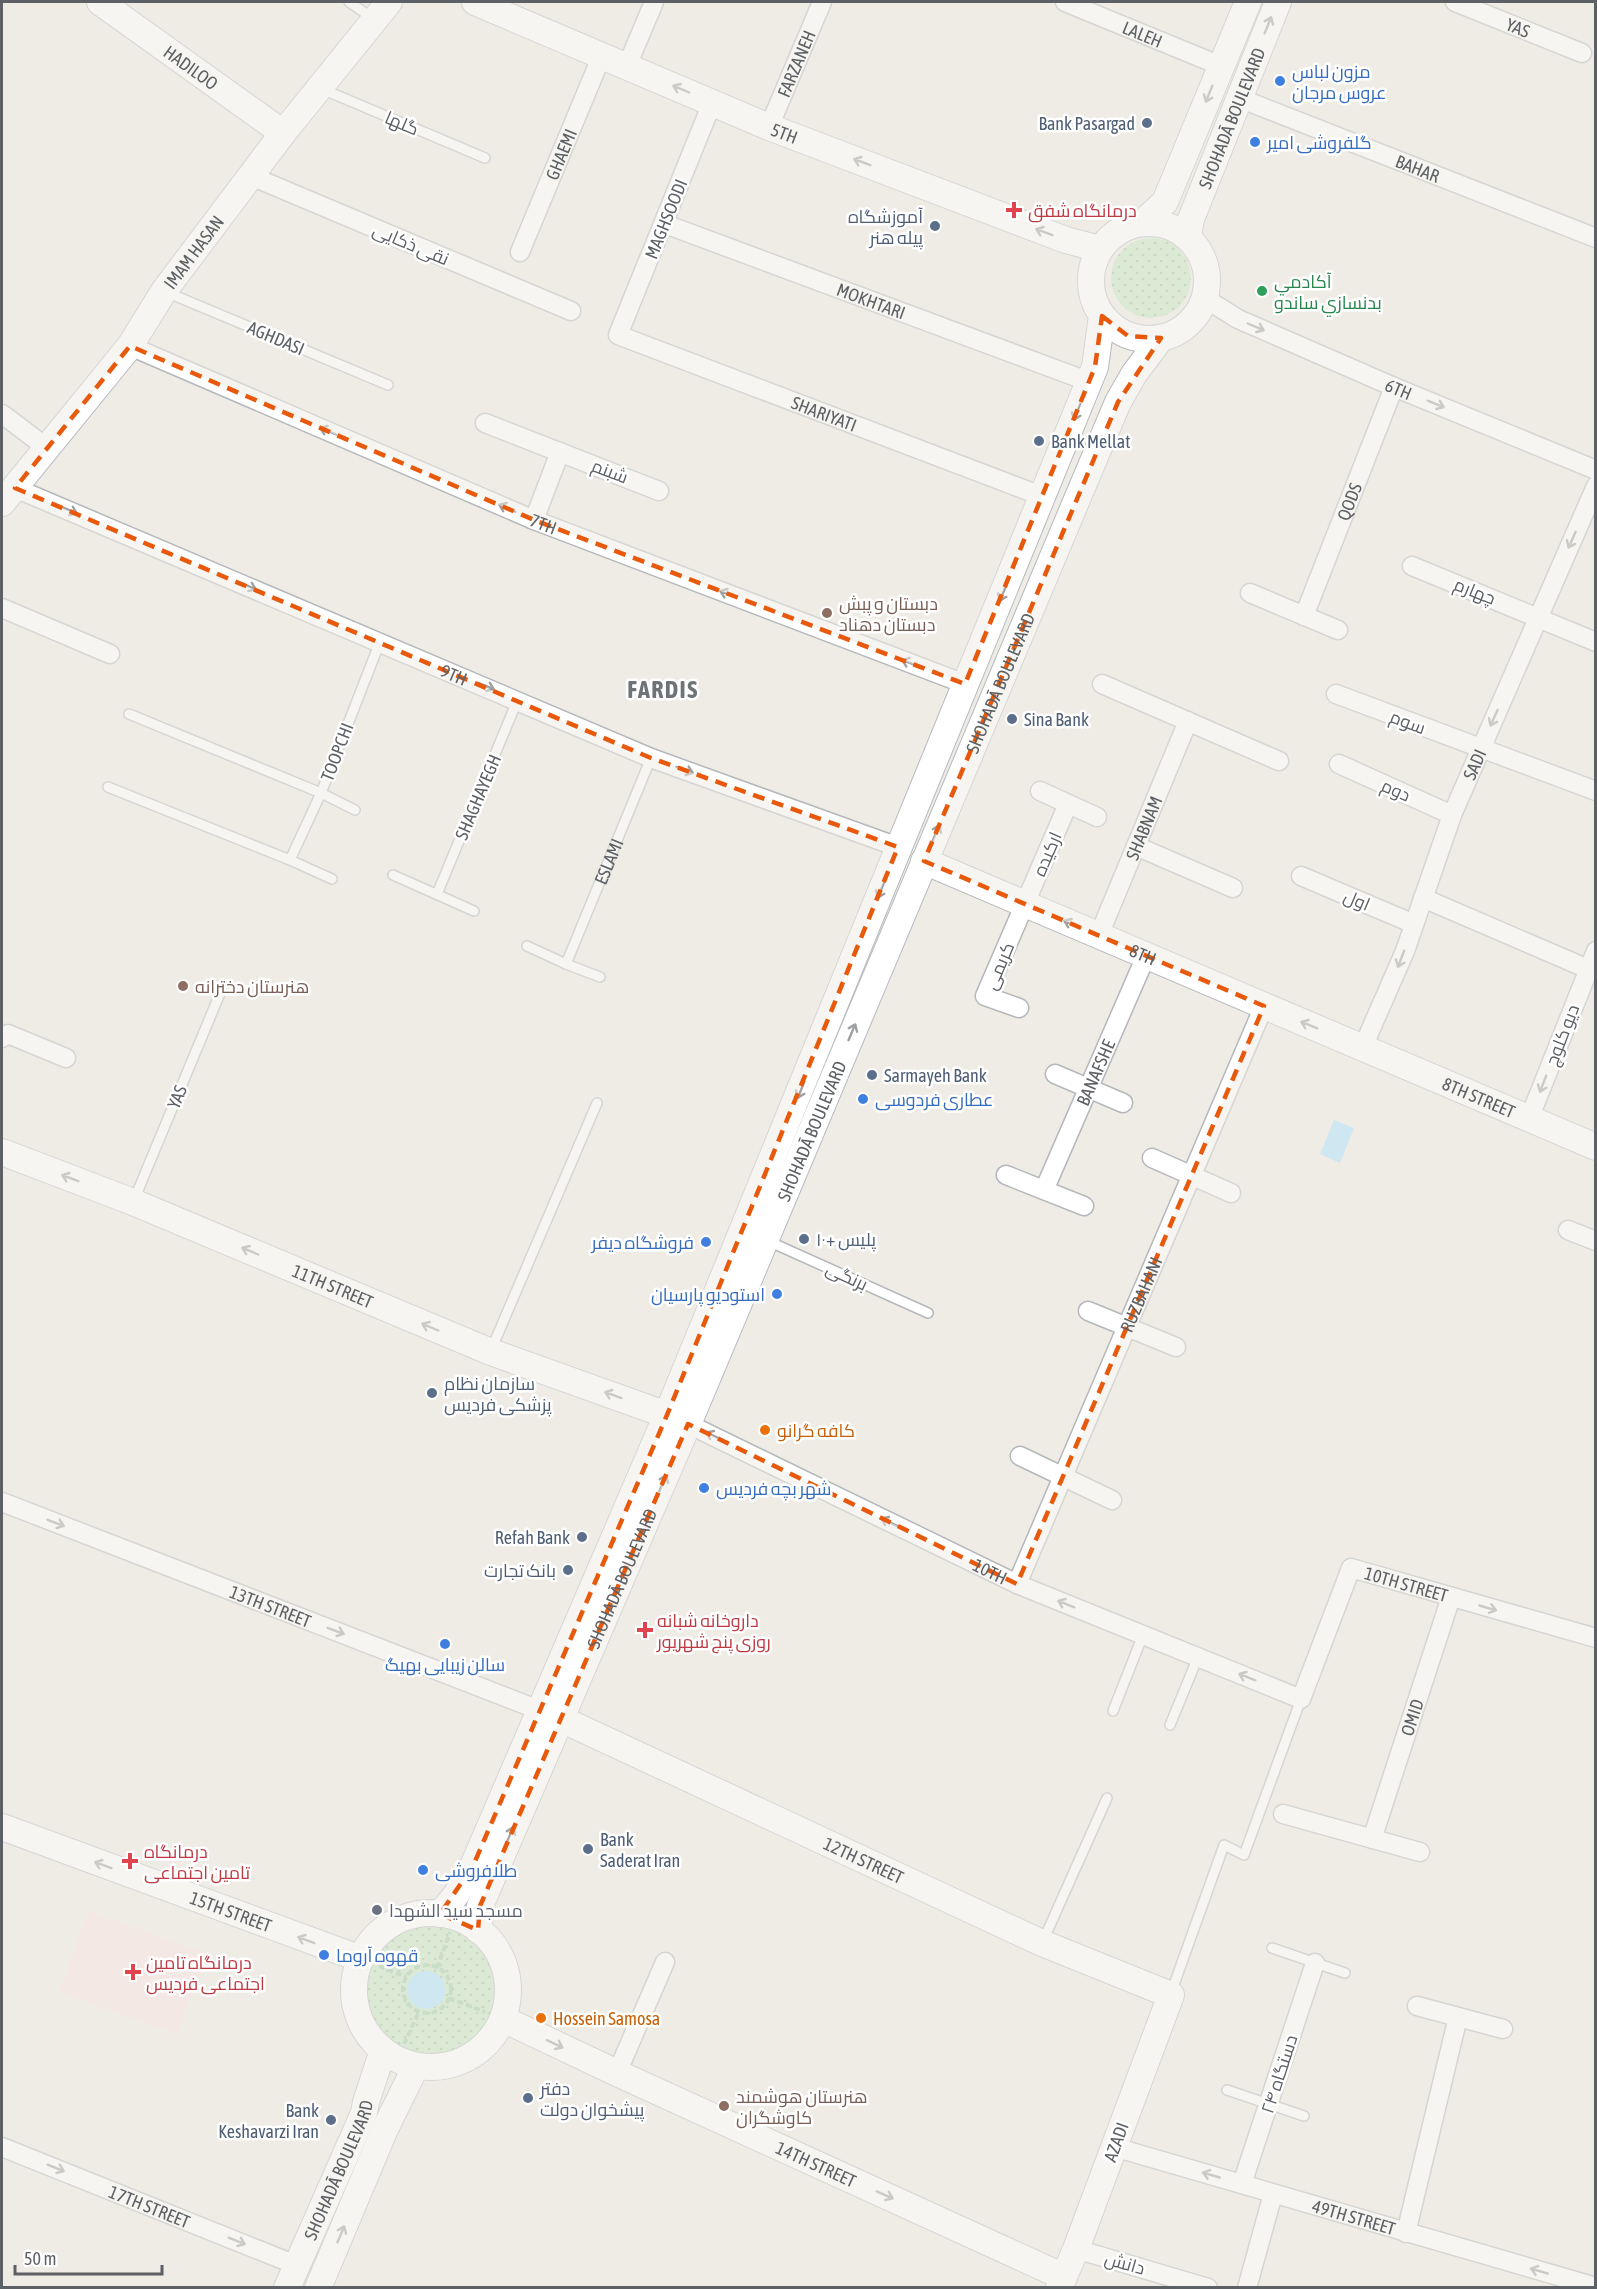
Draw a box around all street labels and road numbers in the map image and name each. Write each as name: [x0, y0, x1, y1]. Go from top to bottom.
street label: YAS: [1503, 13, 1533, 42]
street label: LALEH: [1120, 16, 1166, 51]
street label: FARZANEH: [773, 27, 819, 100]
street label: HADILOO: [160, 41, 222, 94]
street label: SHOHADĀ BOULEVARD: [1194, 45, 1269, 192]
street label: گلها: [381, 107, 422, 140]
street label: 5TH: [768, 118, 801, 147]
street label: GHAEMI: [541, 126, 581, 183]
street label: BAHAR: [1393, 150, 1443, 186]
street label: MAGHSOODI: [641, 176, 691, 262]
street label: IMAM HASAN: [159, 211, 228, 293]
street label: نقی ذکایی: [369, 219, 452, 270]
street label: MOKHTARI: [834, 278, 908, 323]
street label: AGHDASI: [244, 317, 308, 359]
street label: 6TH: [1382, 374, 1415, 404]
street label: SHARIYATI: [789, 391, 860, 435]
street label: شبنم: [588, 455, 631, 489]
street label: QODS: [1332, 479, 1366, 523]
street label: 7TH: [527, 509, 560, 538]
street label: چهارم: [1450, 573, 1499, 611]
street label: SHOHADĀ BOULEVARD: [961, 610, 1039, 756]
street label: 9TH: [438, 659, 471, 689]
street label: سوم: [1386, 706, 1429, 740]
street label: TOOPCHI: [316, 720, 358, 784]
street label: SADI: [1458, 746, 1490, 783]
street label: SHAGHAYEGH: [451, 751, 505, 843]
street label: دوم: [1377, 774, 1414, 807]
street label: SHABNAM: [1121, 793, 1166, 863]
street label: ارکیده: [1028, 829, 1067, 880]
street label: ESLAMI: [590, 835, 627, 887]
street label: اول: [1340, 885, 1373, 916]
street label: کریمی: [980, 939, 1019, 993]
street label: 8TH: [1127, 939, 1159, 969]
street label: دیو کلوچ: [1541, 1001, 1585, 1069]
street label: BANAFSHE: [1072, 1036, 1119, 1109]
street label: SHOHADĀ BOULEVARD: [773, 1058, 850, 1204]
street label: 8TH STREET: [1439, 1072, 1518, 1122]
street label: YAS: [163, 1082, 191, 1112]
street label: RUZBAHANI: [1115, 1254, 1166, 1335]
street label: برنگی: [822, 1257, 871, 1296]
street label: 11TH STREET: [289, 1260, 377, 1312]
street label: SHOHADĀ BOULEVARD: [582, 1505, 661, 1651]
street label: 10TH: [970, 1554, 1011, 1588]
street label: 10TH STREET: [1362, 1562, 1450, 1606]
street label: 13TH STREET: [227, 1581, 314, 1631]
street label: OMID: [1396, 1696, 1427, 1738]
street label: 12TH STREET: [821, 1832, 907, 1888]
street label: 15TH STREET: [187, 1887, 275, 1936]
street label: ۲۴ دستگاه: [1256, 2032, 1302, 2116]
street label: SHOHADĀ BOULEVARD: [299, 2099, 377, 2243]
street label: AZADI: [1099, 2119, 1133, 2165]
street label: 14TH STREET: [773, 2137, 859, 2191]
street label: 17TH STREET: [106, 2181, 193, 2232]
street label: 49TH STREET: [1310, 2195, 1398, 2239]
street label: دانش: [1102, 2247, 1148, 2280]

